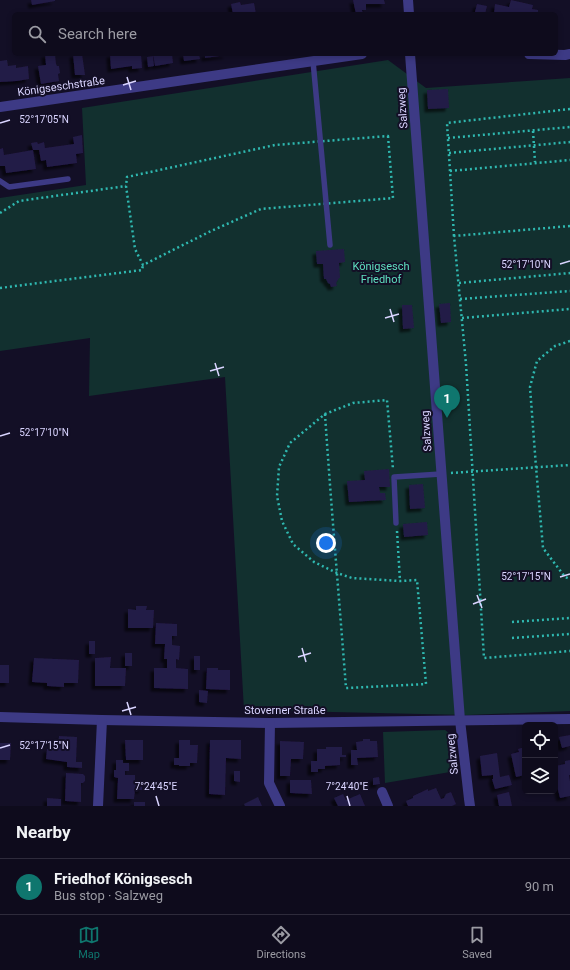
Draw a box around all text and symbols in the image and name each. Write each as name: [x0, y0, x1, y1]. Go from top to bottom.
search box: [12, 12, 558, 56]
icon: search: [26, 23, 48, 45]
text: Search here: [58, 25, 137, 43]
street label: Königseschstraße: [17, 74, 106, 99]
street label: Salzweg: [395, 87, 410, 129]
text: 52°17'05"N: [19, 114, 69, 125]
text: 52°17'10"N: [501, 259, 551, 270]
park label: Königsesch Friedhof: [353, 260, 409, 286]
pin: 1: [434, 385, 460, 418]
street label: Salzweg: [419, 410, 434, 452]
text: 52°17'10"N: [19, 427, 69, 438]
your location: [316, 533, 336, 553]
text: 52°17'15"N: [501, 571, 551, 582]
street label: Stoverner Straße: [244, 704, 326, 717]
map controls: [522, 722, 558, 794]
button: locate: [522, 722, 558, 758]
street label: Salzweg: [444, 733, 461, 775]
text: 52°17'15"N: [19, 740, 69, 751]
button: layers: [522, 758, 558, 794]
text: 7°24'45"E: [135, 781, 178, 792]
text: 7°24'40"E: [326, 781, 369, 792]
text: Nearby: [16, 822, 71, 842]
text: Friedhof Königsesch: [54, 870, 193, 888]
text: 1: [25, 879, 33, 894]
text: 90 m: [525, 879, 554, 894]
text: Bus stop · Salzweg: [54, 888, 163, 903]
tab: Map: [78, 924, 100, 961]
tab: Directions: [256, 924, 306, 961]
tab: Saved: [462, 924, 492, 961]

